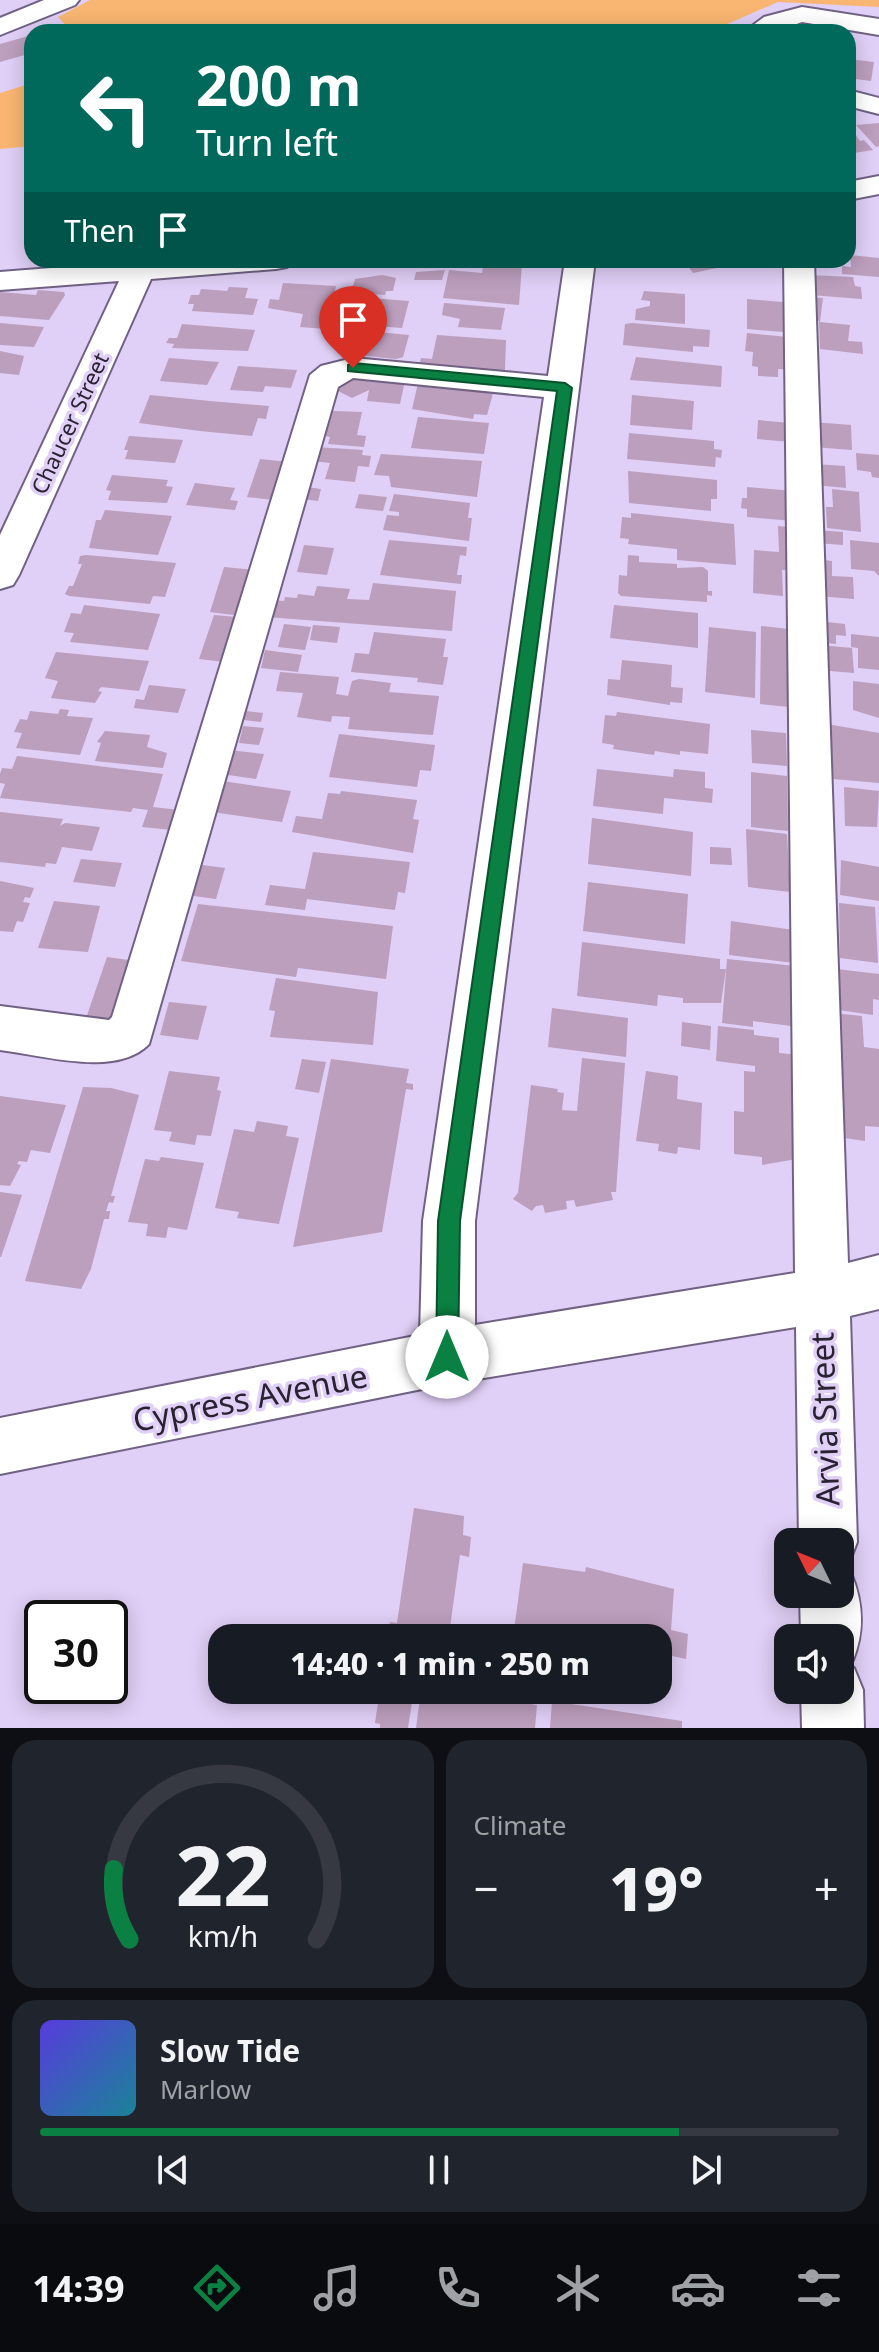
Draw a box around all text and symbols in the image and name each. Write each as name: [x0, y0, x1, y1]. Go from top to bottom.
text: 200 m: [196, 46, 361, 122]
icon: left: [64, 56, 168, 160]
text: Turn left: [196, 118, 338, 167]
icon: arrive: [151, 208, 195, 252]
text: Then: [64, 210, 135, 251]
pin: [319, 286, 387, 368]
icon: arrive: [331, 298, 375, 342]
street label: Chaucer Street: [23, 347, 115, 499]
position arrow: [405, 1315, 489, 1399]
street label: Arvia Street: [799, 1331, 849, 1507]
street label: Cypress Avenue: [129, 1353, 371, 1441]
north arrow: [774, 1528, 854, 1608]
map controls: [774, 1528, 854, 1704]
speed limit sign: 30: [24, 1600, 128, 1704]
button: sound: [774, 1624, 854, 1704]
text: 14:40 · 1 min · 250 m: [290, 1643, 590, 1684]
text: Climate: [474, 1807, 566, 1843]
text: 22: [175, 1817, 270, 1930]
text: 19°: [609, 1847, 704, 1929]
text: −: [474, 1858, 499, 1918]
text: +: [814, 1858, 839, 1918]
text: km/h: [188, 1916, 258, 1955]
text: Slow Tide: [160, 2030, 300, 2071]
text: Marlow: [160, 2071, 251, 2107]
icon: previous: [151, 2148, 195, 2192]
icon: pause: [417, 2148, 461, 2192]
icon: next: [684, 2148, 728, 2192]
icon: directions: [189, 2260, 245, 2316]
icon: music: [309, 2260, 365, 2316]
icon: phone: [430, 2260, 486, 2316]
icon: climate: [550, 2260, 606, 2316]
icon: car: [670, 2260, 726, 2316]
icon: filters: [791, 2260, 847, 2316]
text: 14:39: [32, 2264, 125, 2313]

